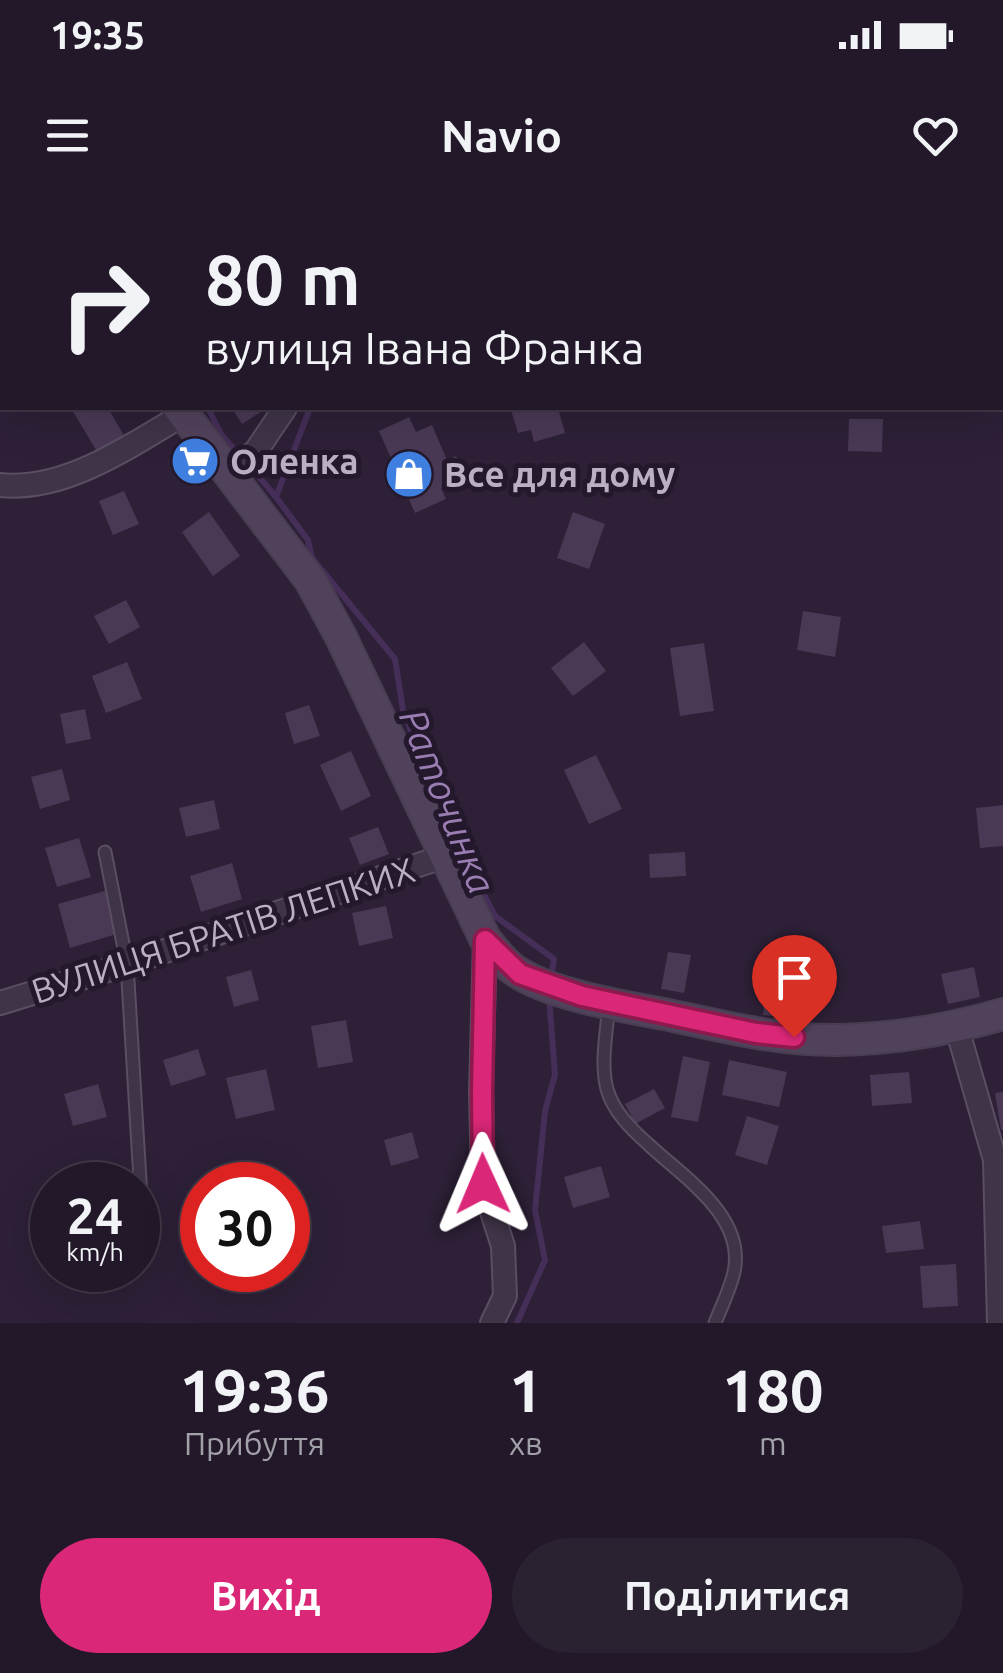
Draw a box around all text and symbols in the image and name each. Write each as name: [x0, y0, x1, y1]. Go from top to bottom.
text: 19:35: [50, 14, 145, 56]
icon: menu: [40, 108, 95, 163]
icon: heart: [908, 108, 963, 163]
text: Navio: [441, 110, 562, 161]
icon: right: [40, 240, 170, 370]
text: 80 m: [205, 240, 361, 318]
text: вулиця Івана Франка: [205, 322, 644, 373]
supermarket icon: Оленка: [169, 435, 221, 487]
place label: Оленка: [230, 441, 358, 481]
shop icon: Все для дому: [383, 448, 435, 500]
place label: Все для дому: [444, 454, 676, 494]
water label: Раточинка: [392, 703, 504, 899]
street label: ВУЛИЦЯ БРАТІВ ЛЕПКИХ: [27, 849, 419, 1011]
pin: [752, 935, 837, 1038]
icon: arrive: [767, 950, 822, 1005]
position arrow: [431, 1132, 535, 1236]
speed limit sign: 30: [180, 1162, 310, 1292]
text: 24: [67, 1187, 123, 1243]
text: km/h: [66, 1238, 124, 1266]
text: 19:36: [179, 1356, 330, 1423]
text: 1: [509, 1356, 543, 1423]
text: 180: [722, 1356, 824, 1423]
text: Прибуття: [184, 1425, 325, 1461]
text: хв: [509, 1425, 543, 1461]
text: m: [759, 1425, 787, 1461]
button: Вихід: [40, 1538, 492, 1653]
button: Поділитися: [512, 1538, 963, 1653]

